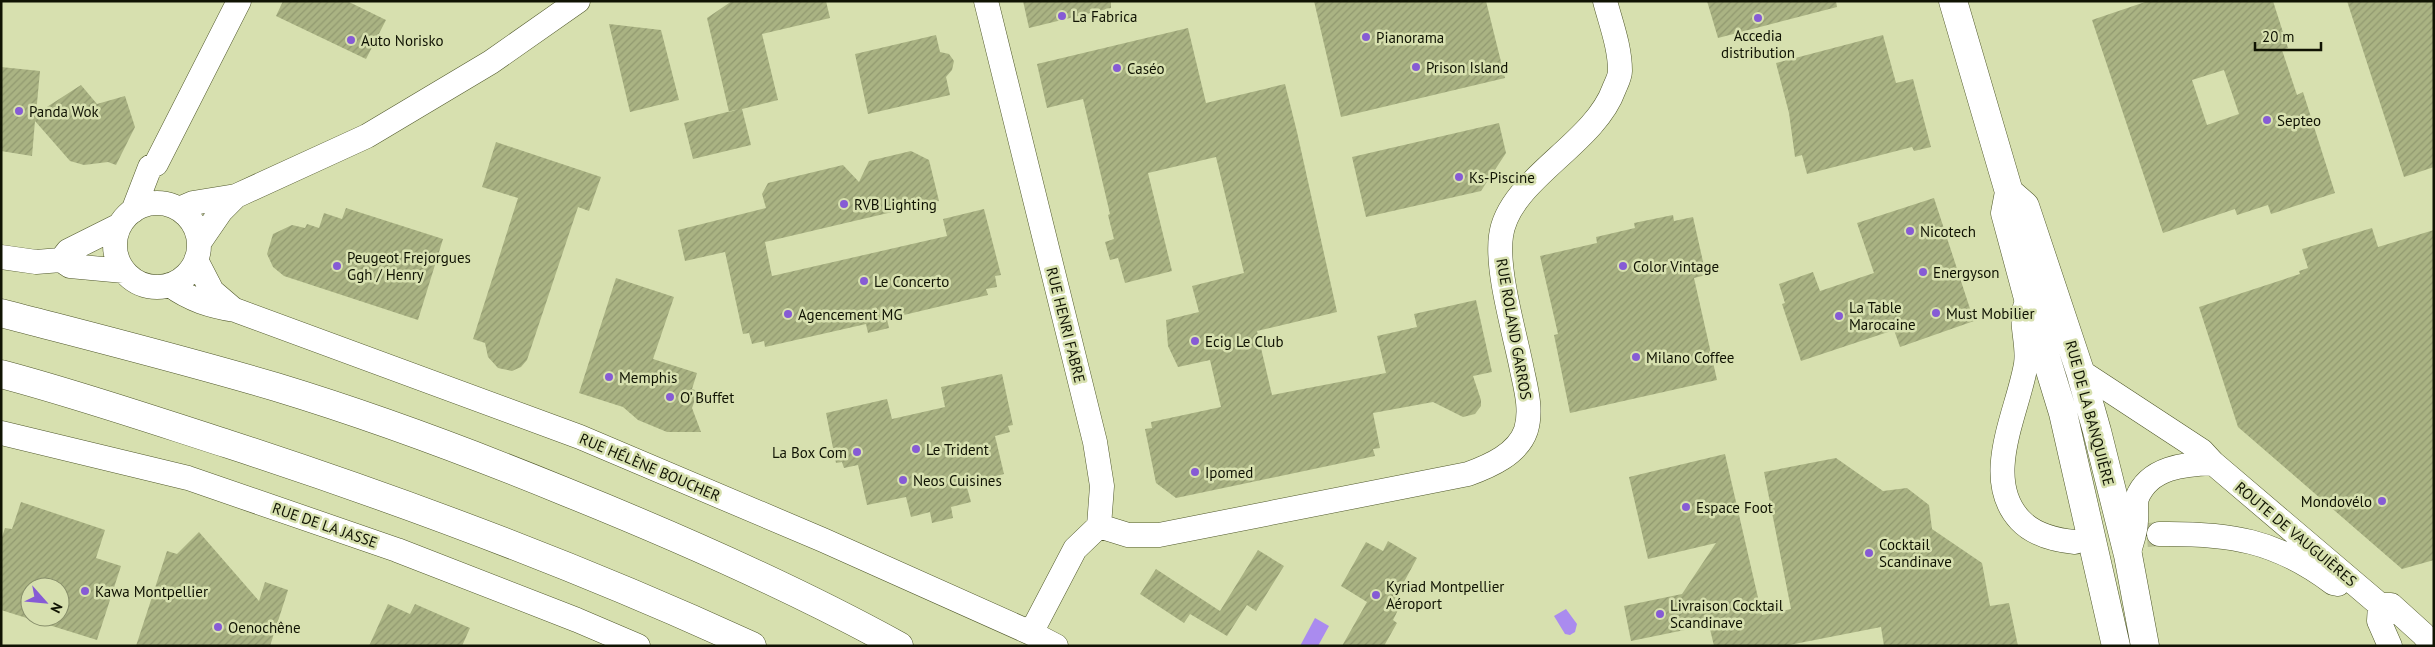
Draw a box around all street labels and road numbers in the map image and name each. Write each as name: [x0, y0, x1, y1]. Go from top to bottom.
street label: RUE ROLAND GARROS: [1492, 257, 1536, 401]
street label: RUE HENRI FABRE: [1042, 265, 1090, 385]
street label: RUE DE LA BANQUIÈRE: [2061, 338, 2119, 488]
street label: RUE HÉLÈNE BOUCHER: [577, 429, 723, 505]
street label: ROUTE DE VAUGUIÈRES: [2231, 478, 2361, 590]
street label: RUE DE LA JASSE: [270, 498, 380, 552]

